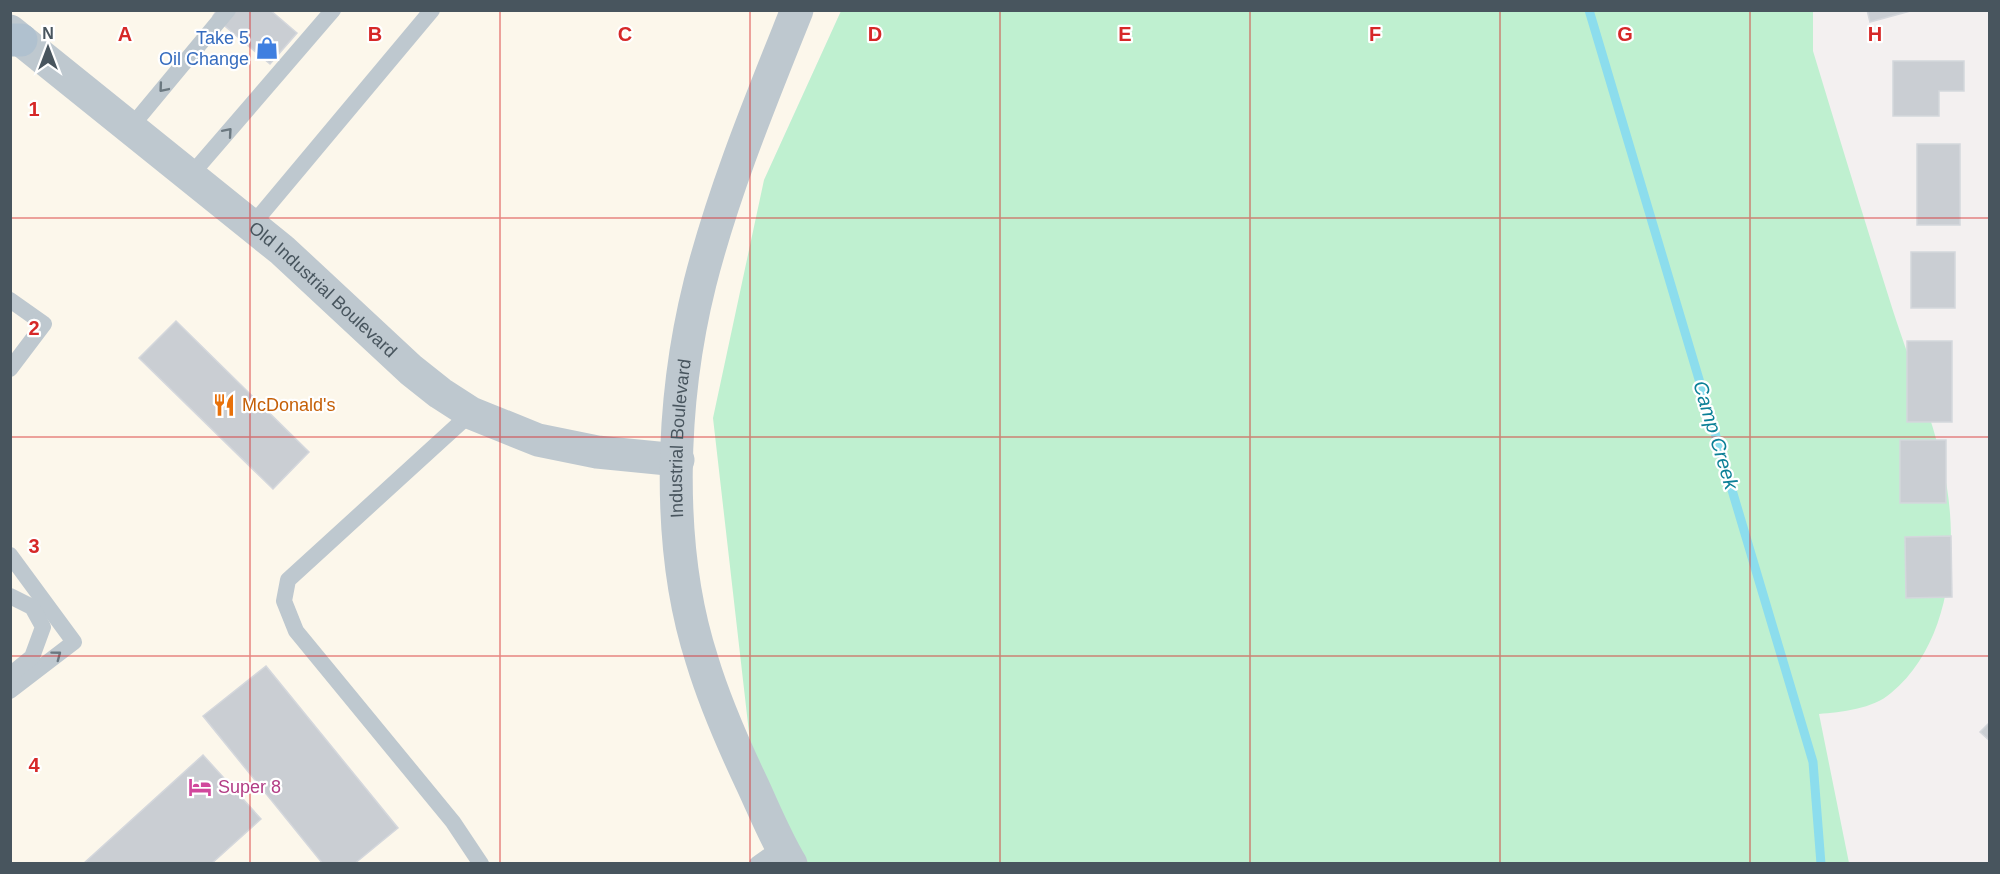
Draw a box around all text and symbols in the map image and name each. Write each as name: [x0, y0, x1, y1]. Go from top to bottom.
north arrow: [18, 18, 78, 78]
text: A: [118, 23, 132, 45]
text: B: [368, 23, 382, 45]
text: C: [618, 23, 632, 45]
text: D: [868, 23, 882, 45]
text: E: [1118, 23, 1132, 45]
text: F: [1369, 23, 1381, 45]
text: G: [1617, 23, 1633, 45]
text: H: [1868, 23, 1882, 45]
text: N: [42, 25, 54, 42]
place label: Take 5 Oil Change: [159, 28, 249, 69]
shop icon: Take 5 Oil Change: [254, 35, 280, 61]
one-way arrow: [159, 81, 170, 92]
text: 1: [28, 98, 40, 120]
one-way arrow: [221, 128, 232, 139]
street label: Old Industrial Boulevard: [245, 218, 401, 361]
text: 2: [28, 317, 40, 339]
street label: Industrial Boulevard: [666, 358, 695, 519]
water label: Camp Creek: [1689, 378, 1743, 493]
restaurant icon: McDonald's: [211, 392, 237, 418]
place label: McDonald's: [242, 395, 335, 415]
text: 3: [28, 535, 40, 557]
one-way arrow: [50, 652, 61, 663]
text: 4: [28, 754, 40, 776]
hotel icon: Super 8: [187, 774, 213, 800]
place label: Super 8: [218, 777, 281, 797]

